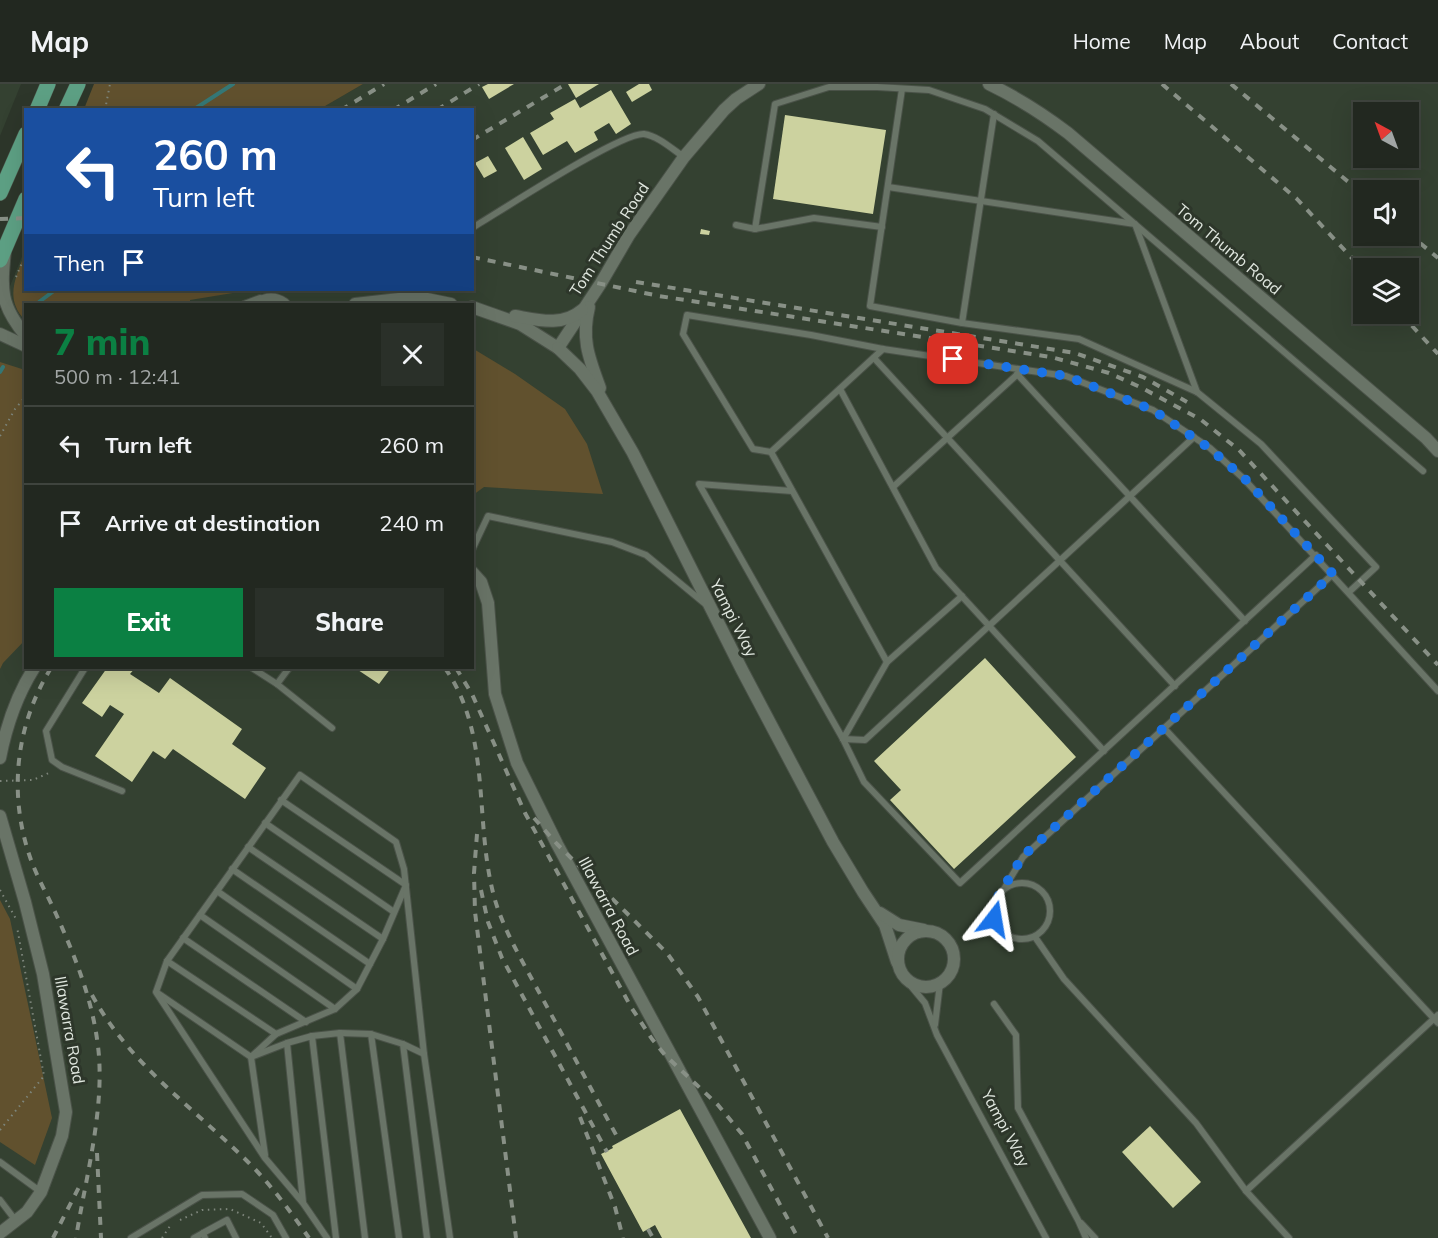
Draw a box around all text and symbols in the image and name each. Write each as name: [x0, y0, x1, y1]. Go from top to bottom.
text: Map: [30, 24, 89, 59]
text: Home: [1073, 28, 1131, 54]
text: Map: [1164, 28, 1207, 54]
text: About: [1240, 28, 1299, 54]
text: Contact: [1332, 28, 1408, 54]
north arrow: [1353, 102, 1419, 168]
map controls: [1353, 102, 1419, 324]
text: 260 m: [153, 128, 278, 181]
icon: left: [54, 132, 132, 210]
street label: Tom Thumb Road: [565, 179, 653, 299]
text: Turn left: [153, 180, 255, 214]
button: sound: [1353, 180, 1419, 246]
street label: Tom Thumb Road: [1172, 199, 1286, 299]
icon: arrive: [117, 246, 150, 279]
text: Then: [54, 249, 105, 277]
button: layers: [1353, 258, 1419, 324]
text: 7 min: [54, 319, 150, 364]
button: close: [381, 323, 444, 386]
pin: [927, 333, 978, 384]
icon: arrive: [936, 342, 969, 375]
text: 500 m · 12:41: [54, 364, 180, 389]
icon: left: [54, 429, 87, 462]
text: Turn left: [105, 431, 192, 459]
text: 260 m: [379, 431, 444, 459]
icon: arrive: [54, 507, 87, 540]
text: Arrive at destination: [105, 509, 320, 537]
text: 240 m: [379, 509, 444, 537]
street label: Yampi Way: [705, 575, 762, 661]
button: Exit: [54, 588, 243, 657]
button: Share: [255, 588, 444, 657]
street label: Illawarra Road: [575, 853, 643, 959]
position arrow: [962, 887, 1026, 951]
street label: Illawarra Road: [51, 975, 89, 1085]
street label: Yampi Way: [977, 1085, 1035, 1170]

